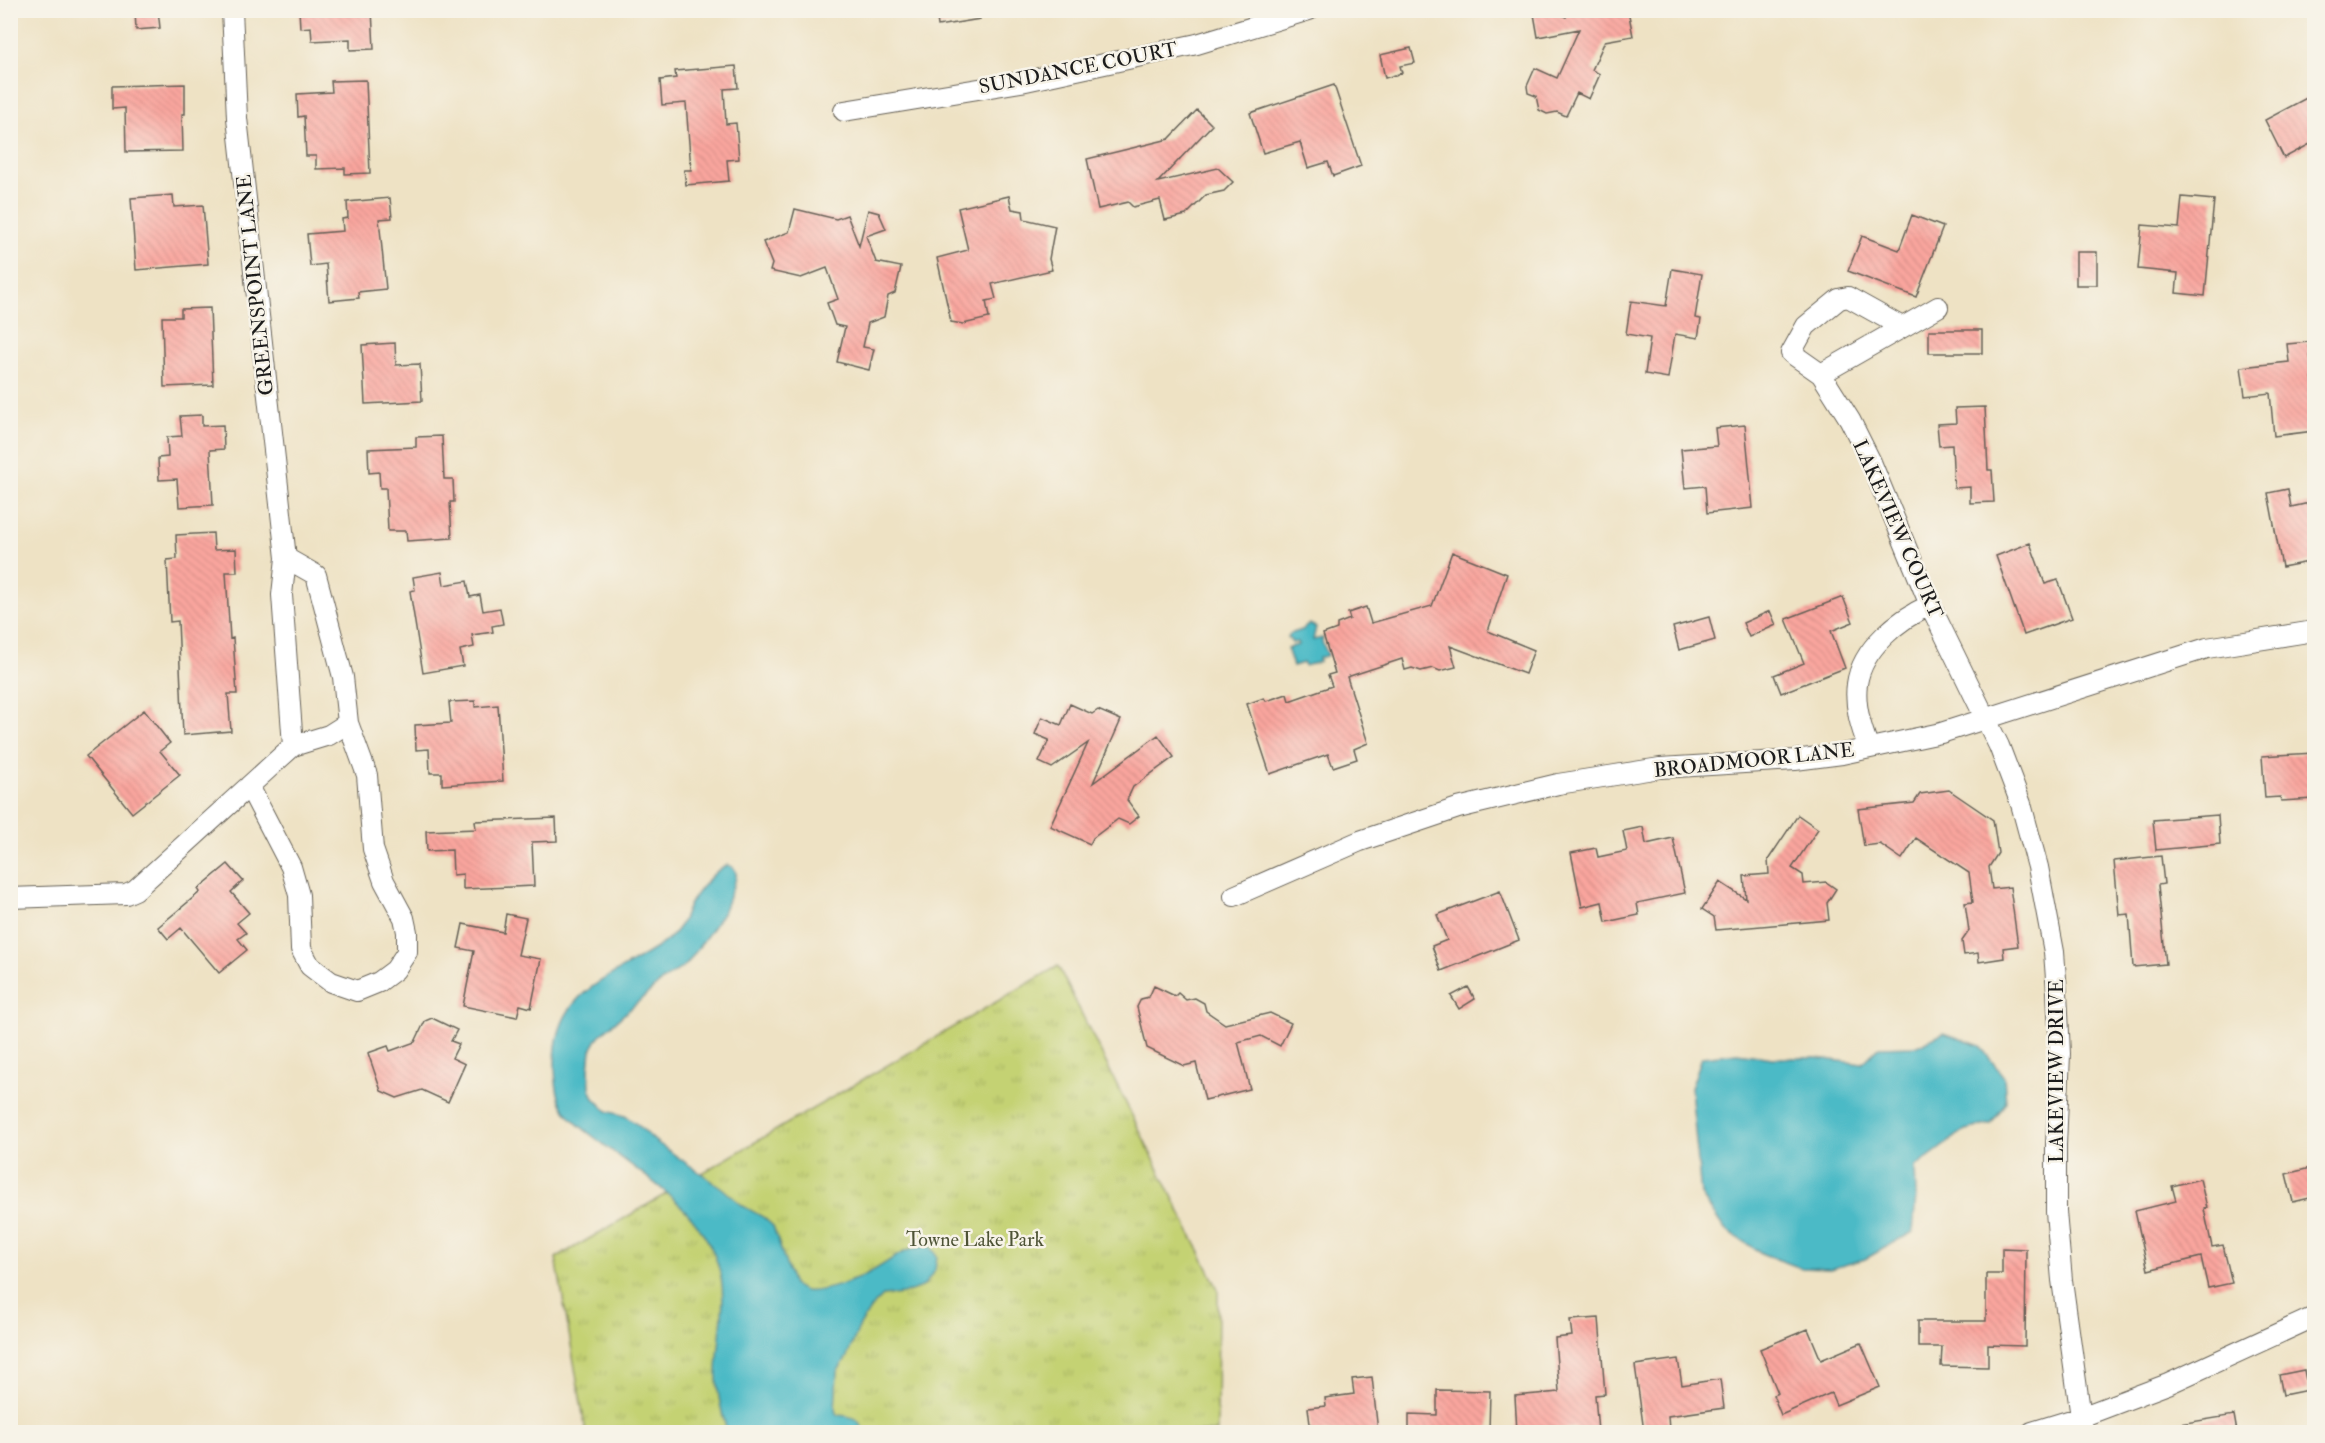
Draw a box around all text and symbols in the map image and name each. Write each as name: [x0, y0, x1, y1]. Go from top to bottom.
street label: SUNDANCE COURT: [977, 36, 1180, 100]
street label: GREENSPOINT LANE: [231, 173, 279, 397]
street label: LAKEVIEW COURT: [1847, 436, 1949, 622]
street label: BROADMOOR LANE: [1652, 737, 1856, 783]
street label: LAKEVIEW DRIVE: [2044, 979, 2069, 1163]
park label: Towne Lake Park: [906, 1227, 1044, 1252]

